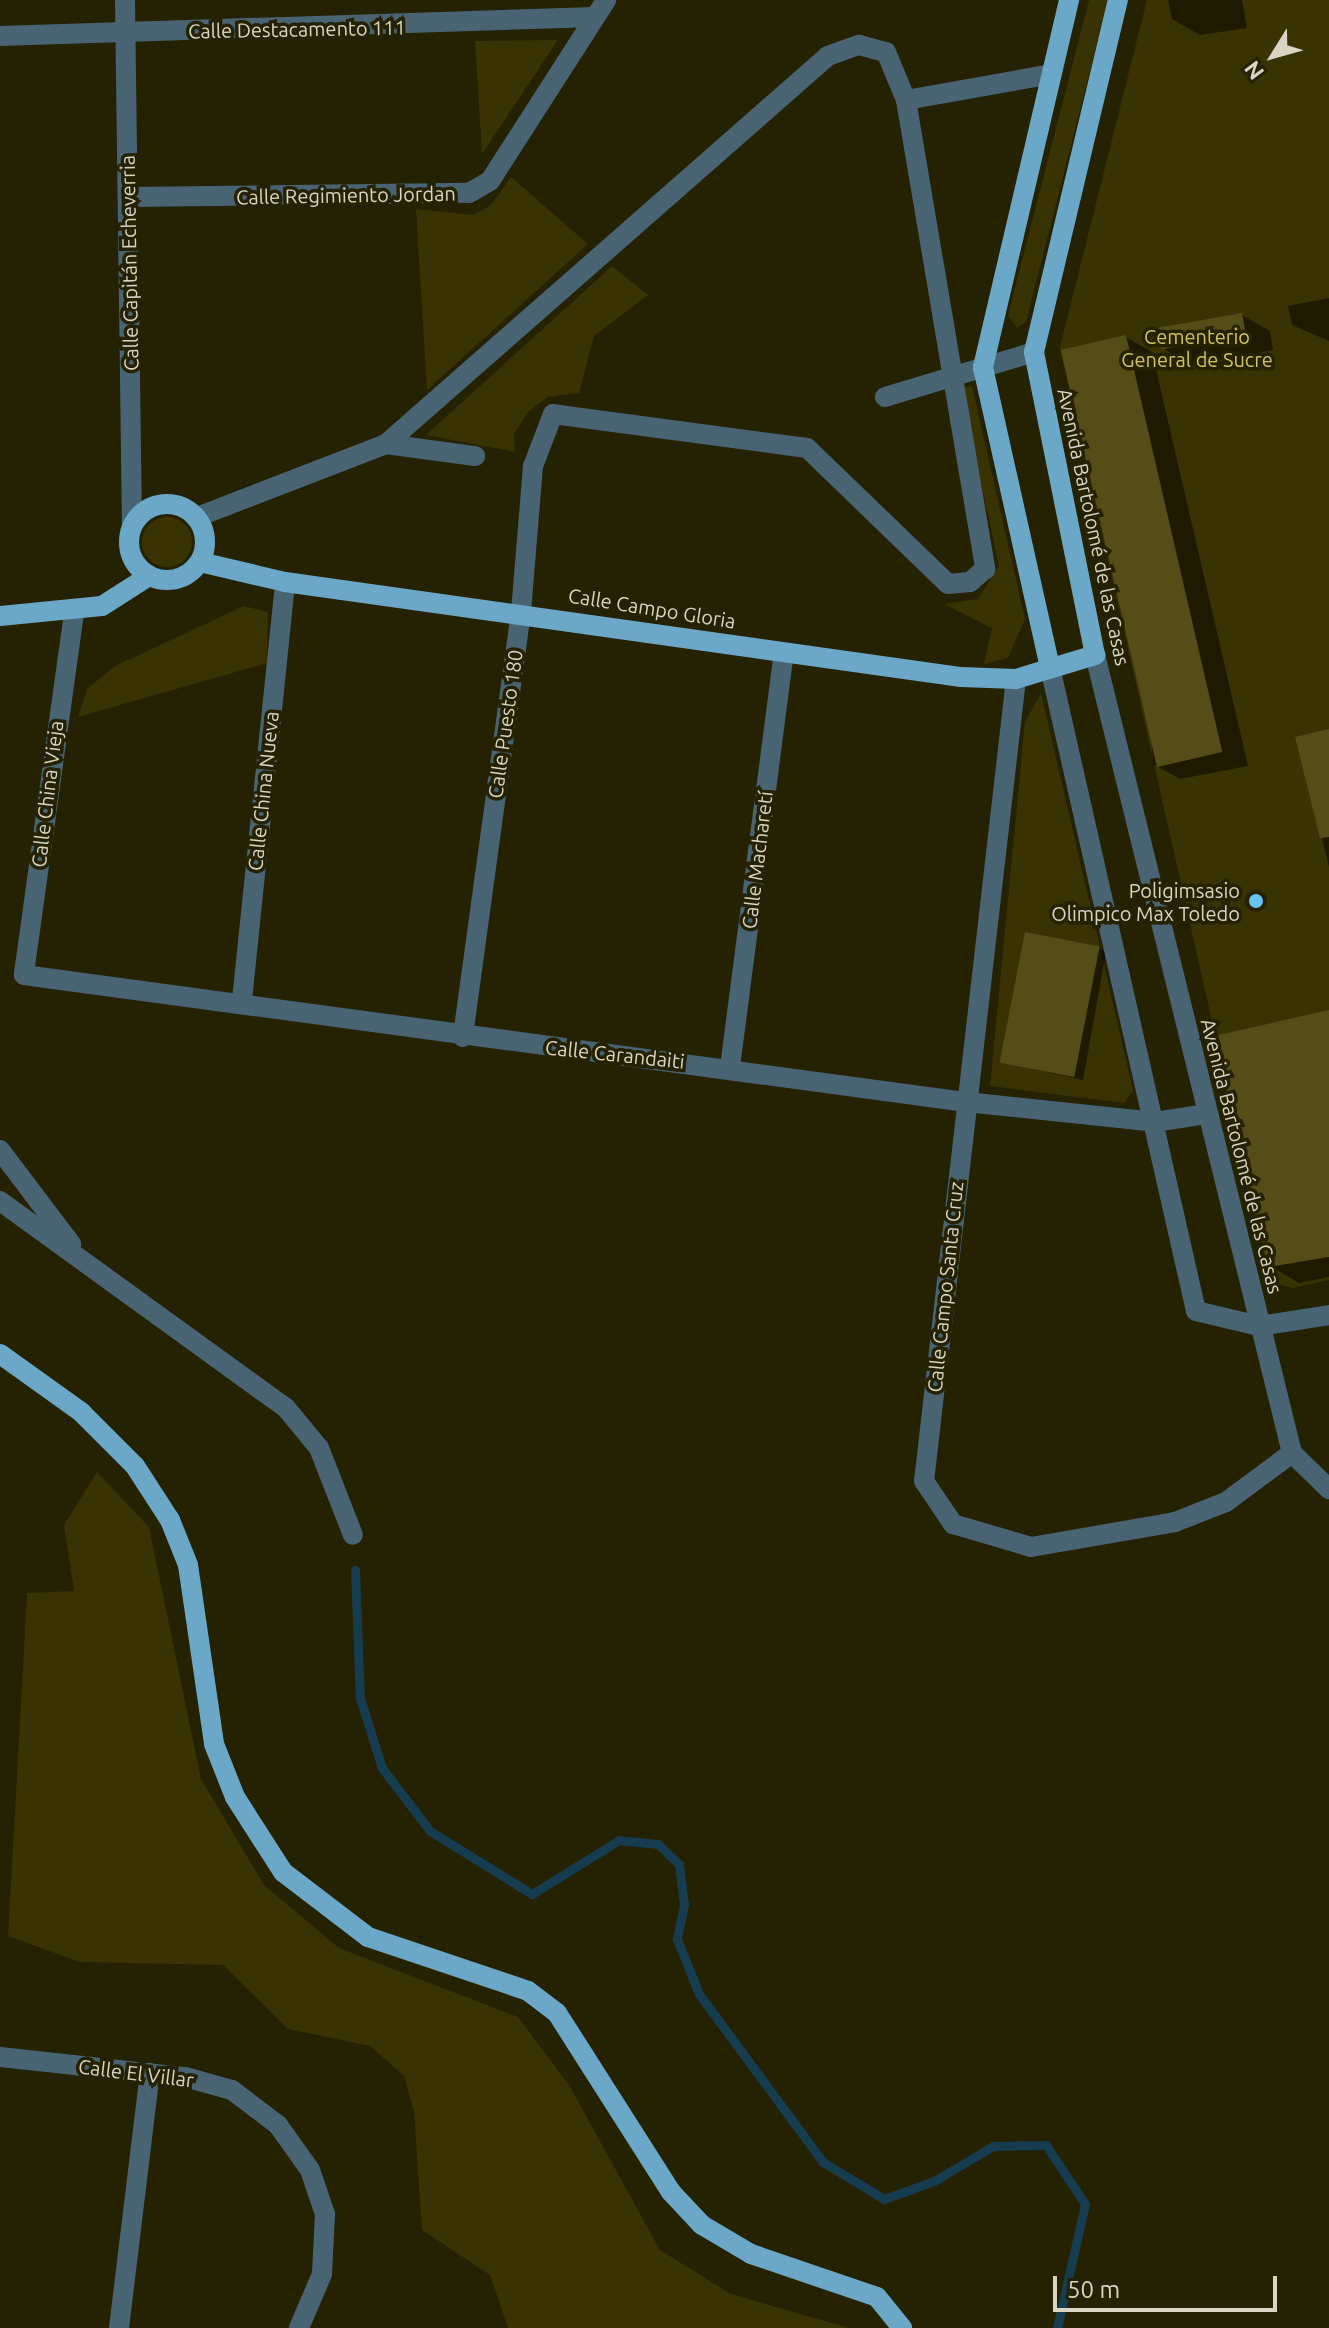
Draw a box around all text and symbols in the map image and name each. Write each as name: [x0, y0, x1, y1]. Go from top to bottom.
street label: Calle Destacamento 111: [188, 15, 406, 43]
north arrow: [1233, 16, 1313, 96]
text: N: [1239, 57, 1268, 85]
street label: Calle Capitán Echeverria: [115, 155, 143, 371]
street label: Calle Regimiento Jordan: [236, 181, 456, 209]
park label: Cementerio General de Sucre: [1121, 324, 1273, 371]
street label: Avenida Bartolomé de las Casas: [1053, 386, 1135, 668]
street label: Calle Campo Gloria: [566, 583, 738, 633]
street label: Calle Puesto 180: [483, 648, 527, 800]
street label: Calle China Nueva: [243, 710, 283, 872]
street label: Calle China Vieja: [26, 719, 68, 869]
street label: Calle Macharetí: [737, 790, 777, 930]
place label: Poligimsasio Olimpico Max Toledo: [1051, 878, 1240, 925]
marker: Poligimsasio Olimpico Max Toledo: [1247, 892, 1265, 910]
street label: Avenida Bartolomé de las Casas: [1196, 1016, 1288, 1296]
street label: Calle Carandaiti: [544, 1035, 686, 1073]
street label: Calle Campo Santa Cruz: [922, 1180, 968, 1394]
street label: Calle El Villar: [77, 2054, 195, 2092]
scale bar: [1057, 2260, 1281, 2310]
text: 50 m: [1067, 2276, 1120, 2303]

